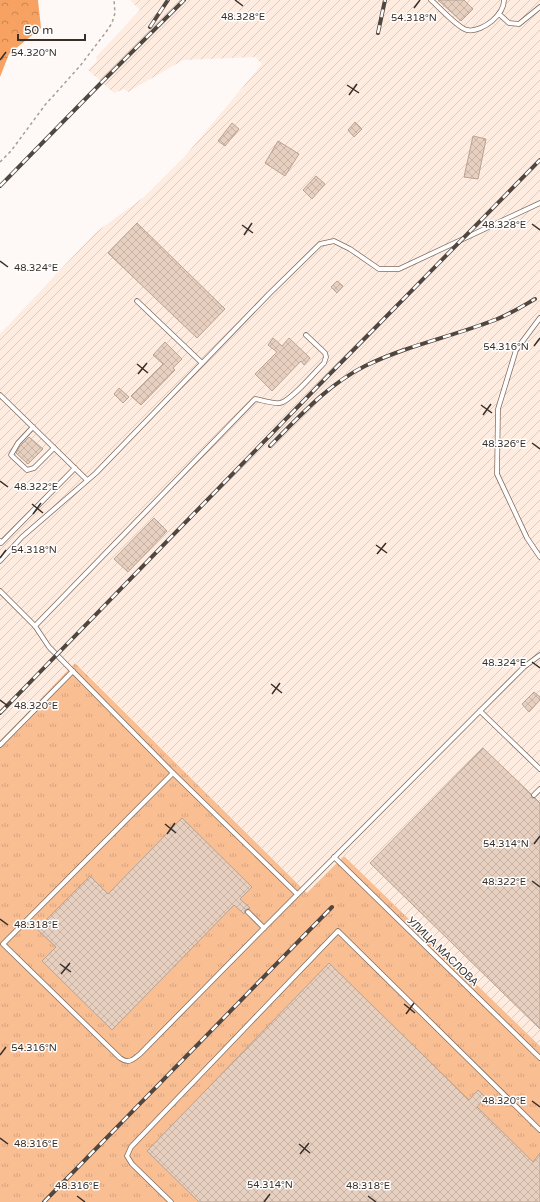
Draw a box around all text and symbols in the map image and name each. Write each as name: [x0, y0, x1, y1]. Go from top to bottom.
text: 48.328°E: [221, 11, 265, 23]
text: 54.318°N: [391, 12, 437, 24]
scale bar: [18, 16, 85, 42]
text: 50 m: [24, 23, 53, 37]
text: 54.320°N: [11, 47, 57, 59]
text: 48.328°E: [482, 219, 526, 231]
text: 48.324°E: [14, 262, 58, 274]
text: 54.316°N: [483, 341, 529, 353]
text: 48.326°E: [482, 438, 526, 450]
text: 48.322°E: [14, 481, 58, 493]
text: 54.318°N: [11, 544, 57, 556]
text: 48.324°E: [482, 657, 526, 669]
text: 48.320°E: [14, 700, 58, 712]
text: 54.314°N: [483, 838, 529, 850]
text: 48.322°E: [482, 876, 526, 888]
street label: УЛИЦА МАСЛОВА: [404, 914, 481, 989]
text: 48.318°E: [14, 919, 58, 931]
text: 54.316°N: [11, 1042, 57, 1054]
text: 48.320°E: [482, 1095, 526, 1107]
text: 48.316°E: [14, 1138, 58, 1150]
text: 54.314°N: [247, 1179, 293, 1191]
text: 48.316°E: [55, 1180, 99, 1192]
text: 48.318°E: [346, 1180, 390, 1192]

